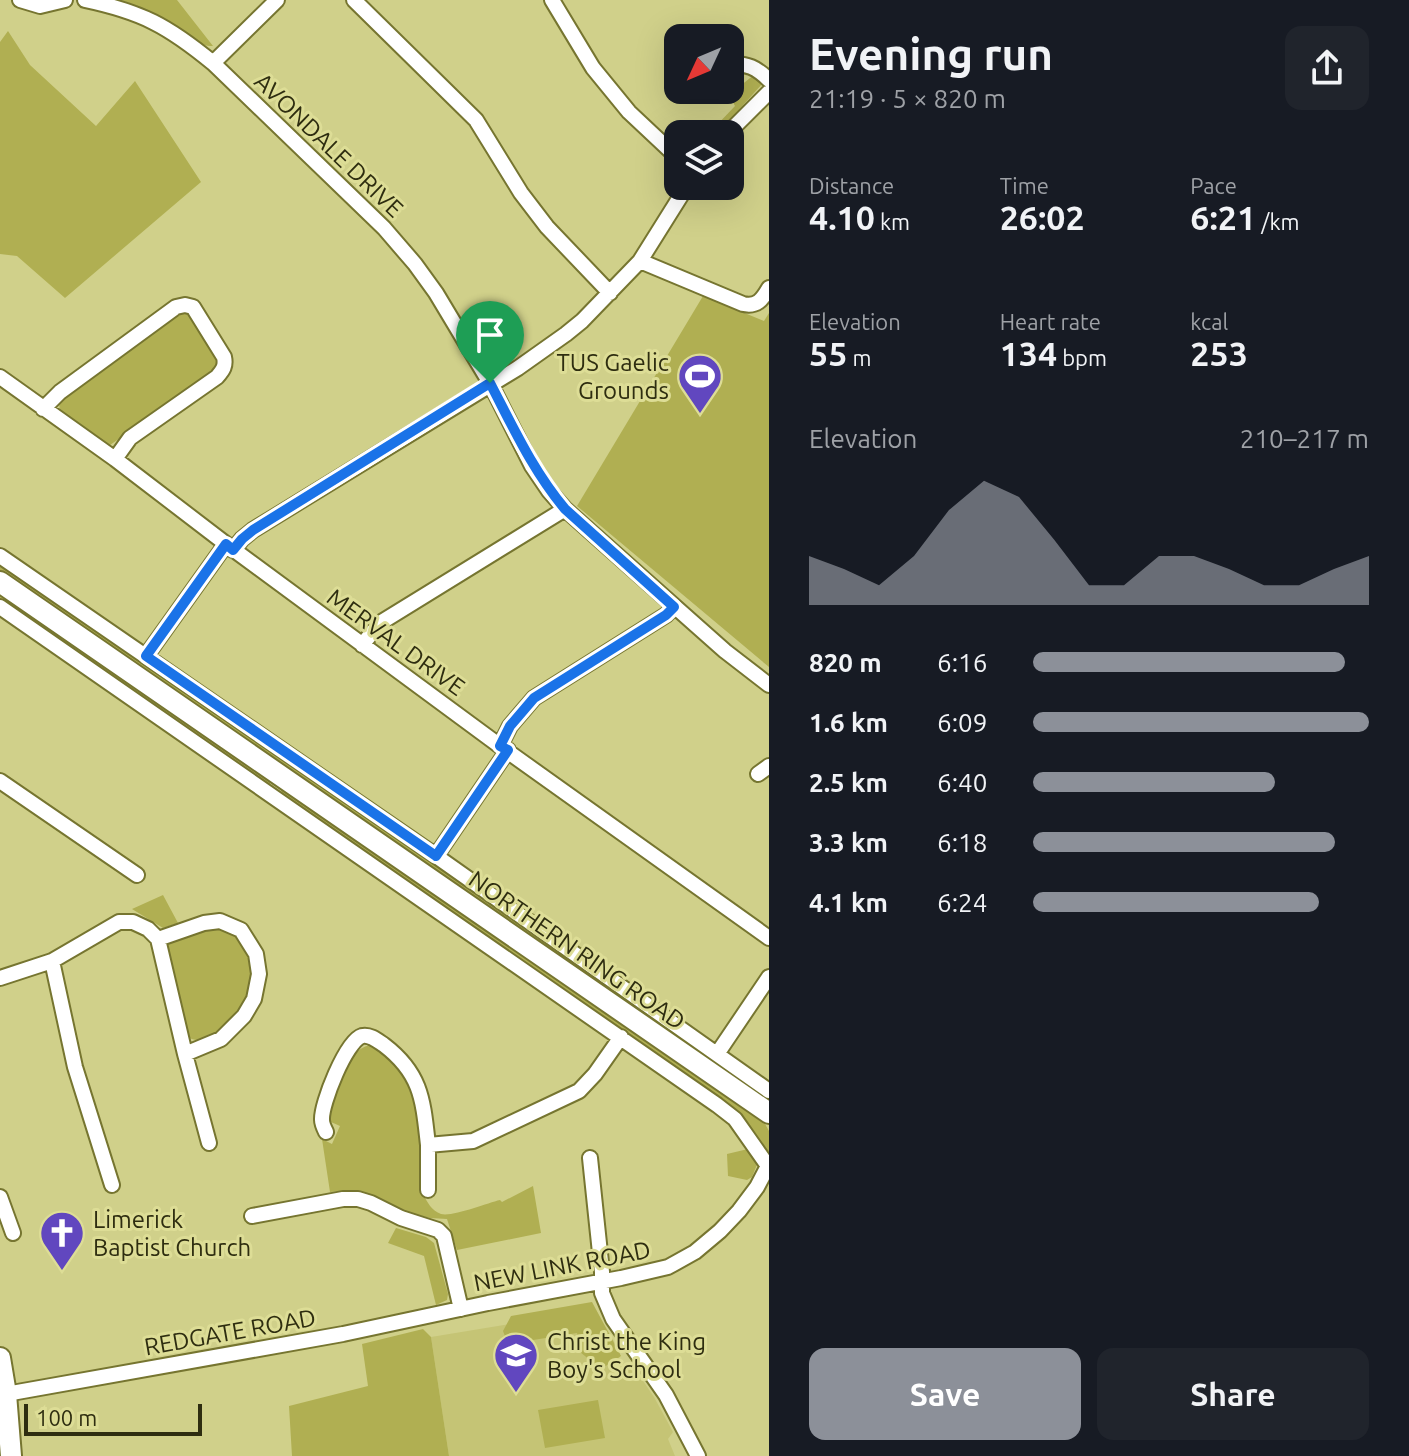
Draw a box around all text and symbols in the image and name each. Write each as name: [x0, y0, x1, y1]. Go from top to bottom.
north arrow: [664, 24, 744, 104]
map controls: [664, 24, 744, 200]
button: share: [1285, 26, 1369, 110]
text: Evening run: [809, 29, 1053, 78]
street label: AVONDALE DRIVE: [249, 67, 409, 223]
text: 21:19 · 5 × 820 m: [809, 84, 1006, 113]
button: layers: [664, 120, 744, 200]
text: Distance: [809, 173, 894, 198]
text: Time: [1000, 173, 1049, 198]
text: Pace: [1190, 173, 1237, 198]
text: 4.10: [809, 198, 875, 236]
text: 26:02: [1000, 198, 1085, 236]
text: 6:21: [1190, 198, 1256, 236]
text: km: [875, 209, 910, 234]
text: /km: [1256, 209, 1300, 234]
pin: [456, 301, 524, 383]
text: Elevation: [809, 309, 901, 334]
text: Heart rate: [1000, 309, 1101, 334]
text: kcal: [1190, 309, 1228, 334]
icon: arrive: [468, 313, 512, 357]
text: 55: [809, 334, 847, 372]
text: 134: [1000, 334, 1057, 372]
text: 253: [1190, 334, 1248, 372]
text: m: [847, 345, 871, 370]
text: bpm: [1057, 345, 1107, 370]
place label: TUS Gaelic Grounds: [556, 349, 669, 404]
sports icon: TUS Gaelic Grounds: [676, 352, 724, 415]
text: Elevation: [809, 424, 917, 453]
text: 210–217 m: [1240, 424, 1369, 453]
street label: MERVAL DRIVE: [322, 583, 470, 701]
text: 820 m: [809, 648, 882, 677]
text: 6:16: [937, 648, 987, 677]
text: 1.6 km: [809, 708, 888, 737]
text: 6:09: [937, 708, 987, 737]
text: 2.5 km: [809, 768, 888, 797]
text: 6:40: [937, 768, 987, 797]
text: 3.3 km: [809, 828, 888, 857]
text: 6:18: [937, 828, 987, 857]
street label: NORTHERN RING ROAD: [464, 865, 690, 1035]
text: 4.1 km: [809, 888, 888, 917]
text: 6:24: [937, 888, 987, 917]
place label: Limerick Baptist Church: [93, 1206, 251, 1261]
church icon: Limerick Baptist Church: [38, 1209, 86, 1272]
street label: NEW LINK ROAD: [471, 1236, 653, 1296]
street label: REDGATE ROAD: [142, 1304, 318, 1360]
place label: Christ the King Boy's School: [547, 1328, 706, 1383]
school or university icon: Christ the King Boy's School: [492, 1331, 540, 1394]
button: Save: [809, 1348, 1081, 1440]
button: Share: [1097, 1348, 1369, 1440]
scale bar: [24, 1400, 202, 1436]
text: 100 m: [36, 1405, 97, 1430]

